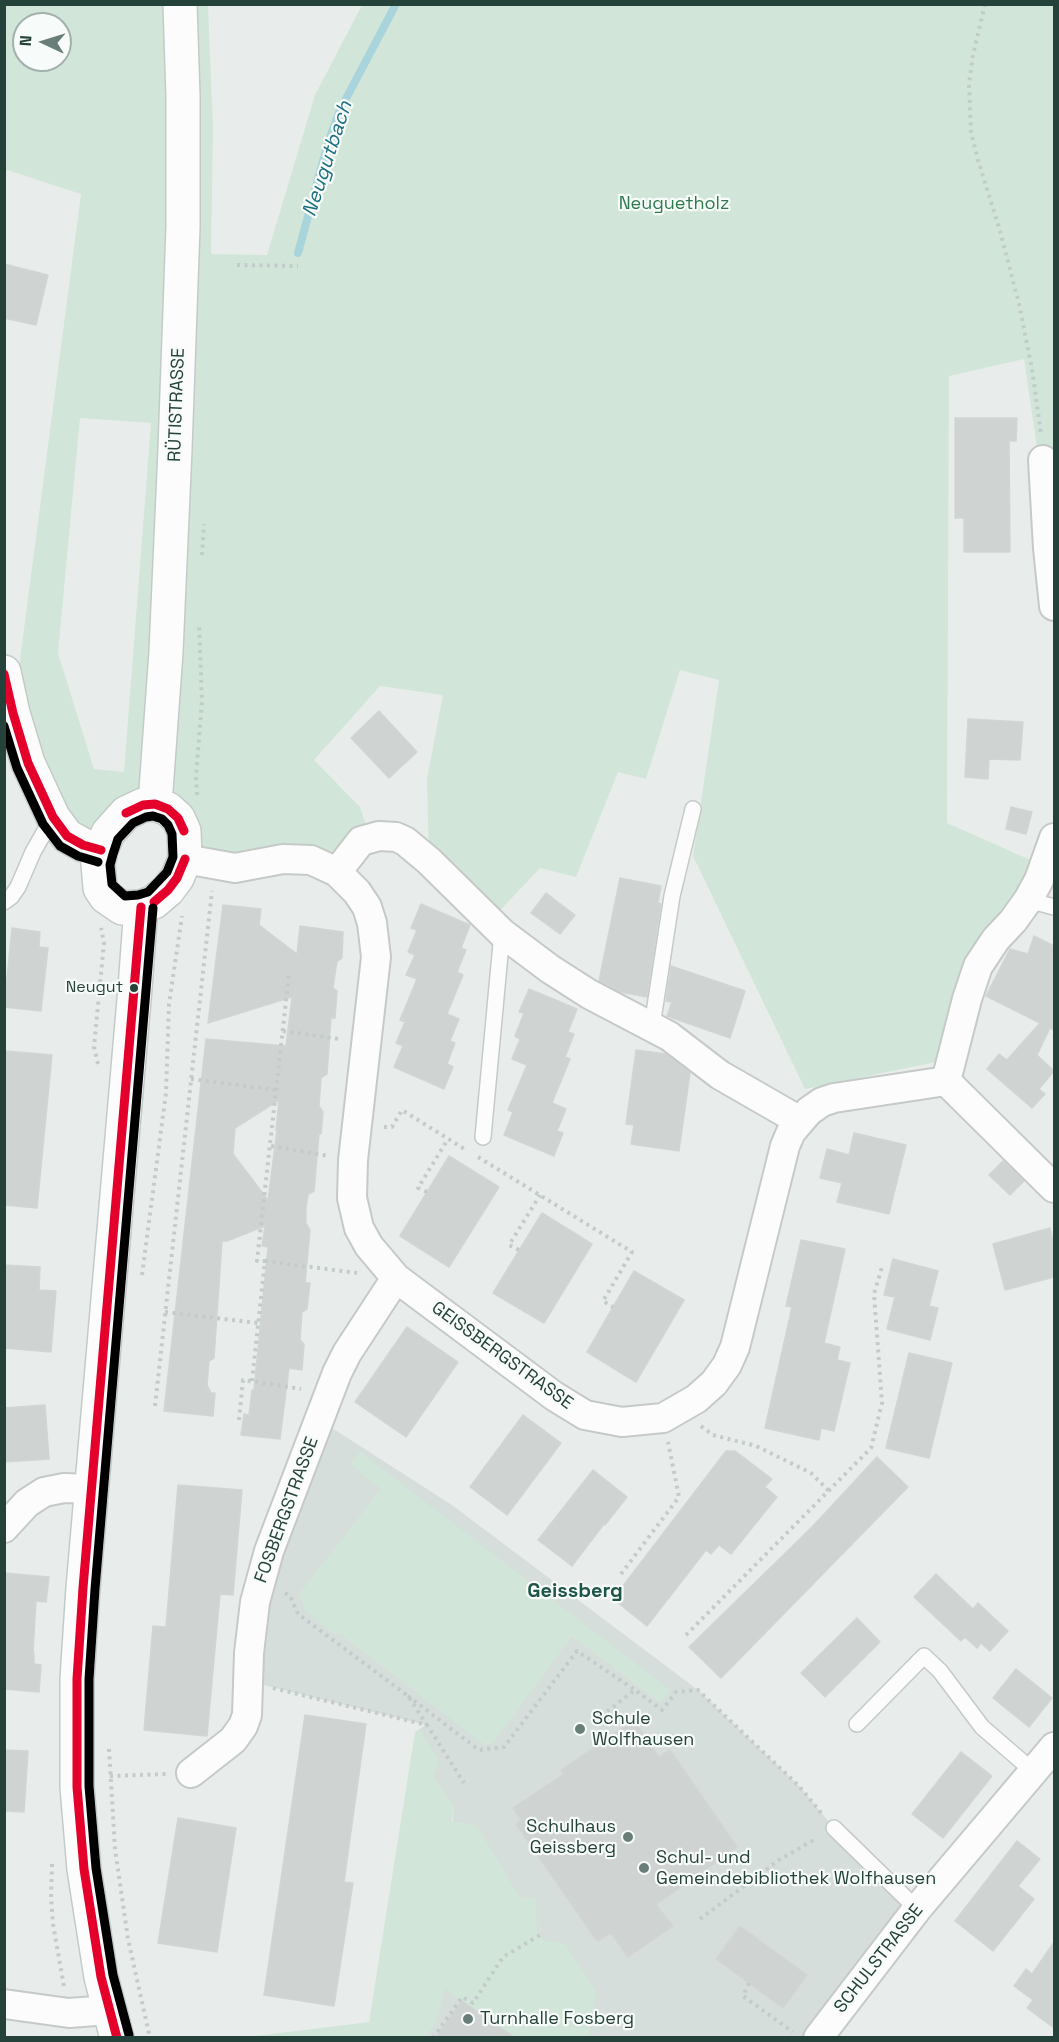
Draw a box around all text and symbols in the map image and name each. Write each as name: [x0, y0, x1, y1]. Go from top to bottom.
north arrow: [12, 12, 72, 72]
text: N: [15, 35, 36, 47]
water label: Neugutbach: [298, 98, 358, 220]
park label: Neuguetholz: [619, 193, 729, 215]
street label: RÜTISTRASSE: [164, 348, 190, 462]
place label: Neugut: [66, 978, 123, 998]
marker: Neugut: [128, 982, 140, 994]
street label: GEISSBERGSTRASSE: [427, 1297, 577, 1415]
street label: FOSBERGSTRASSE: [251, 1434, 323, 1586]
district label: Geissberg: [527, 1580, 623, 1604]
place label: Schule Wolfhausen: [592, 1708, 694, 1750]
marker: Schule Wolfhausen: [573, 1722, 587, 1736]
place label: Schulhaus Geissberg: [526, 1816, 616, 1858]
marker: Schulhaus Geissberg: [621, 1830, 635, 1844]
place label: Schul- und Gemeindebibliothek Wolfhausen: [656, 1847, 936, 1890]
marker: Schul- und Gemeindebibliothek Wolfhausen: [637, 1861, 651, 1875]
street label: SCHULSTRASSE: [830, 1900, 928, 2018]
place label: Turnhalle Fosberg: [480, 2008, 634, 2030]
marker: Turnhalle Fosberg: [461, 2012, 475, 2026]

